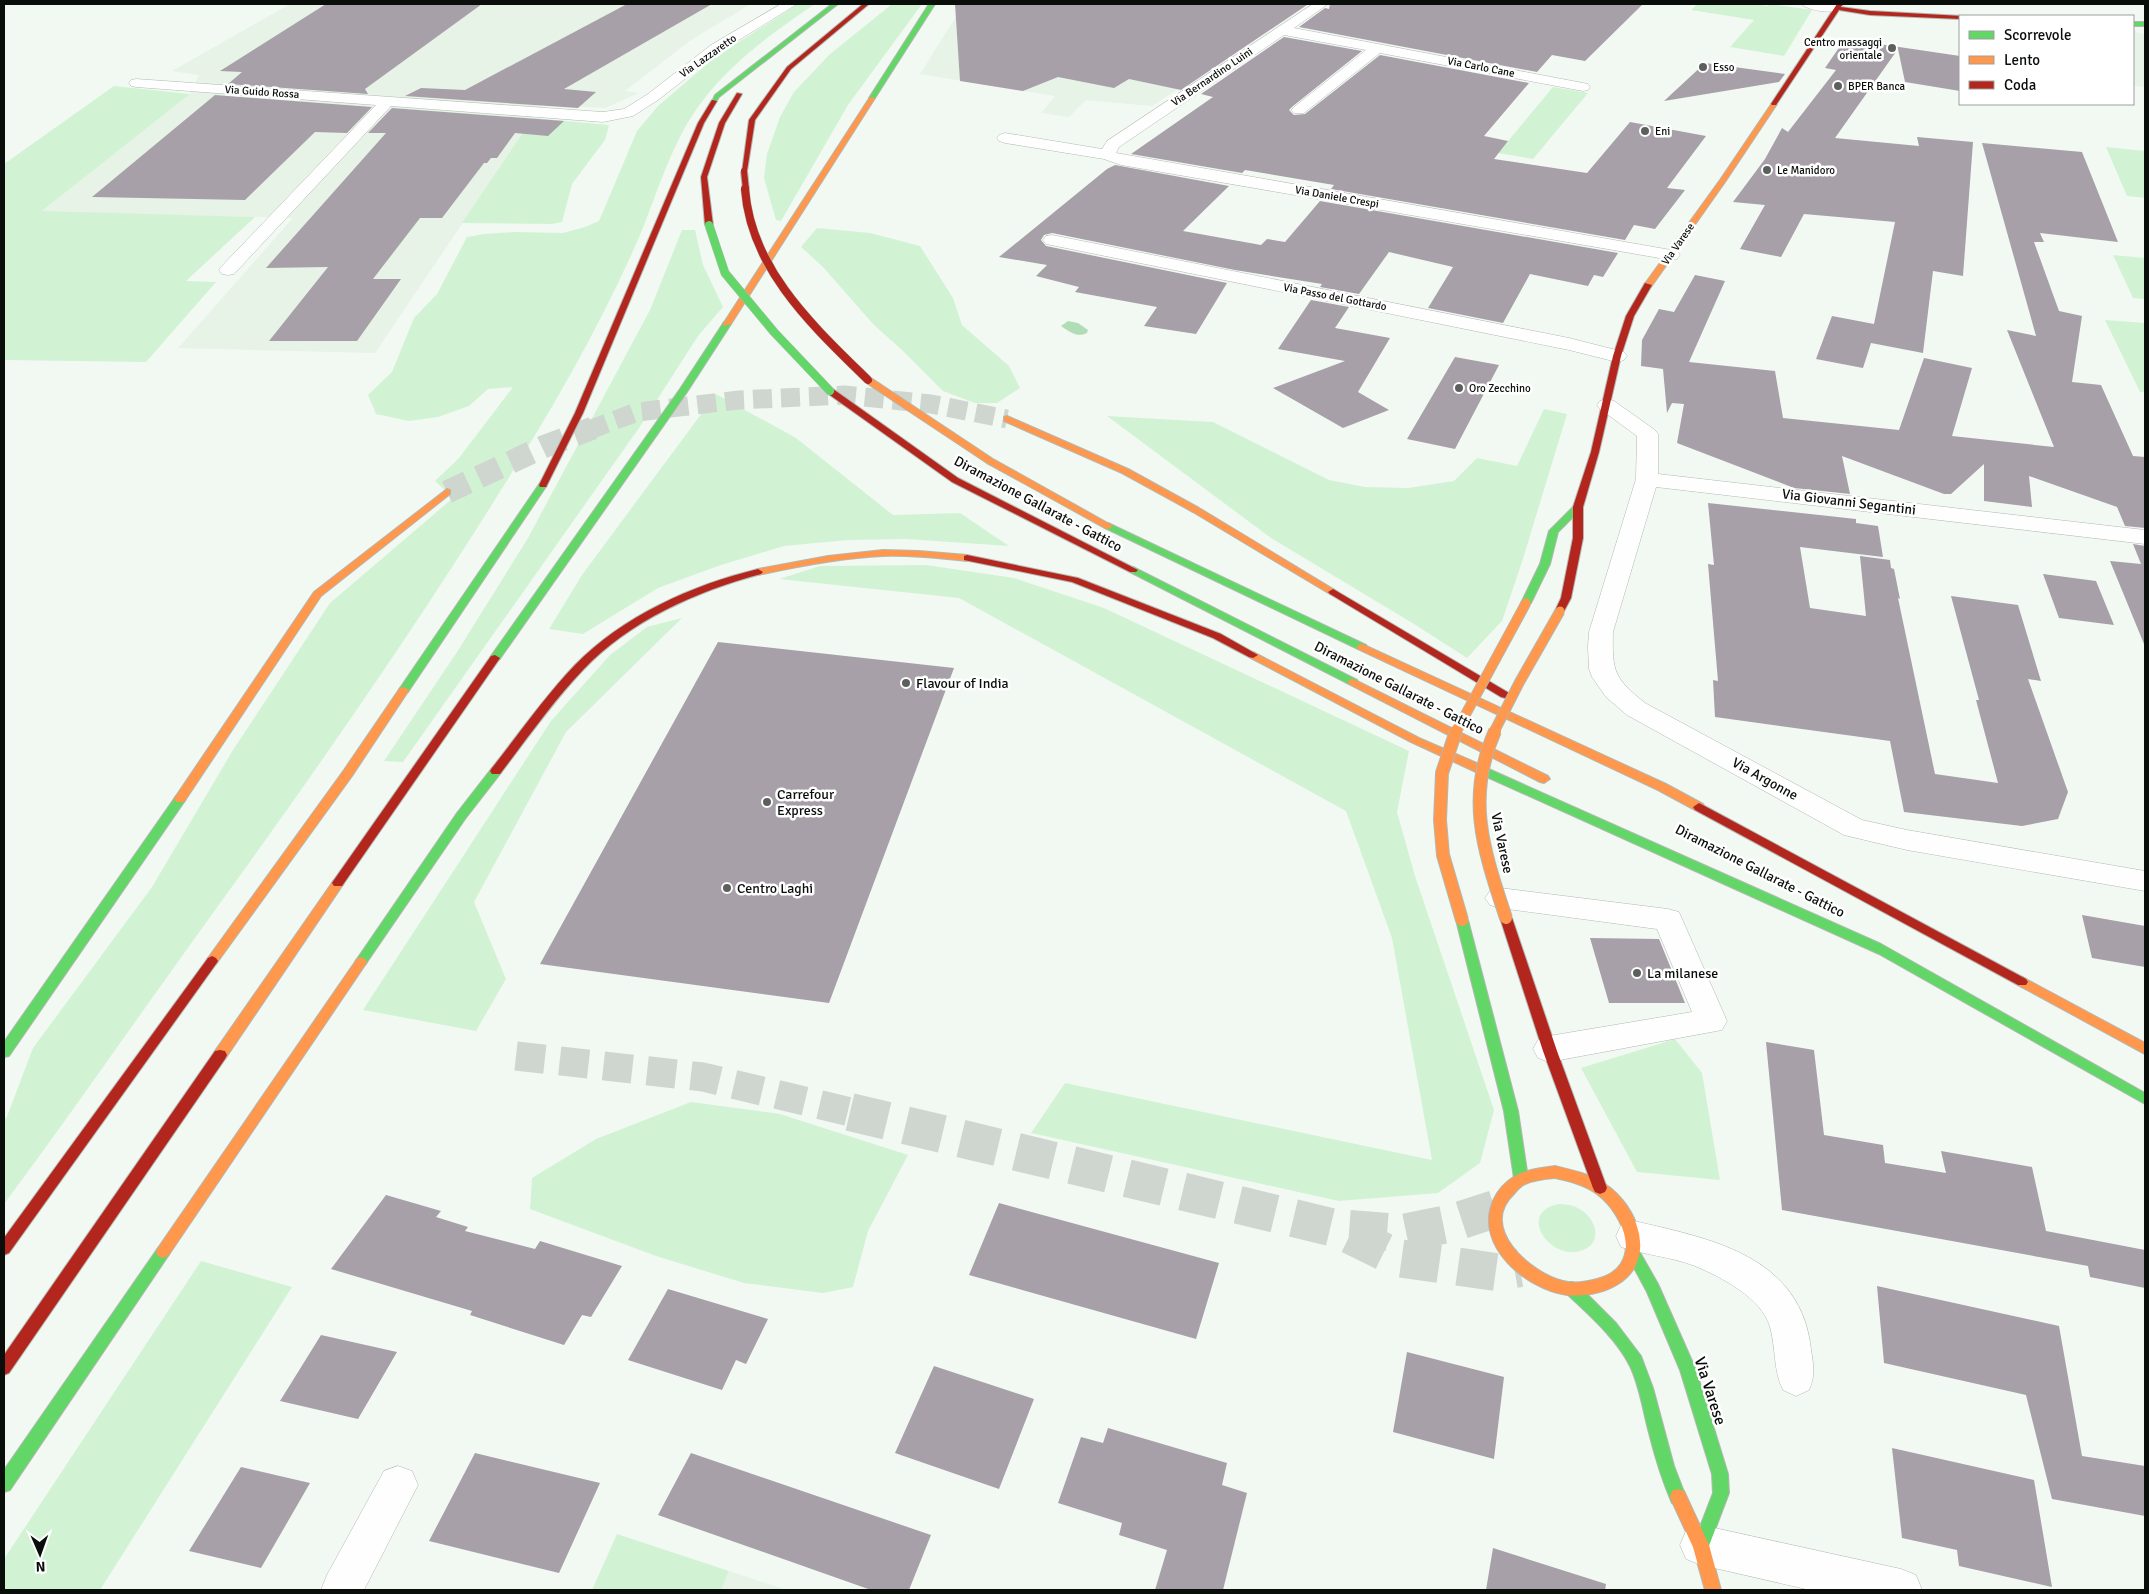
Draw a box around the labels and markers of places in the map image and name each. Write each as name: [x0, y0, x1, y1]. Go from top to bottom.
place label: Centro massaggi orientale: [1804, 36, 1882, 62]
marker: Centro massaggi orientale: [1886, 42, 1898, 54]
marker: Esso: [1697, 61, 1709, 73]
place label: Esso: [1713, 61, 1735, 74]
marker: BPER Banca: [1832, 80, 1844, 92]
place label: BPER Banca: [1848, 80, 1906, 93]
marker: Eni: [1639, 125, 1651, 137]
place label: Eni: [1655, 125, 1670, 138]
marker: Le Manidoro: [1761, 164, 1773, 176]
place label: Le Manidoro: [1777, 164, 1835, 177]
marker: Oro Zecchino: [1453, 382, 1465, 394]
place label: Oro Zecchino: [1469, 382, 1531, 395]
place label: Flavour of India: [916, 675, 1009, 692]
marker: Flavour of India: [900, 677, 912, 689]
place label: Carrefour Express: [777, 786, 835, 819]
marker: Carrefour Express: [761, 796, 773, 808]
place label: Centro Laghi: [737, 880, 813, 897]
marker: Centro Laghi: [721, 882, 733, 894]
place label: La milanese: [1647, 965, 1718, 982]
marker: La milanese: [1631, 967, 1643, 979]

